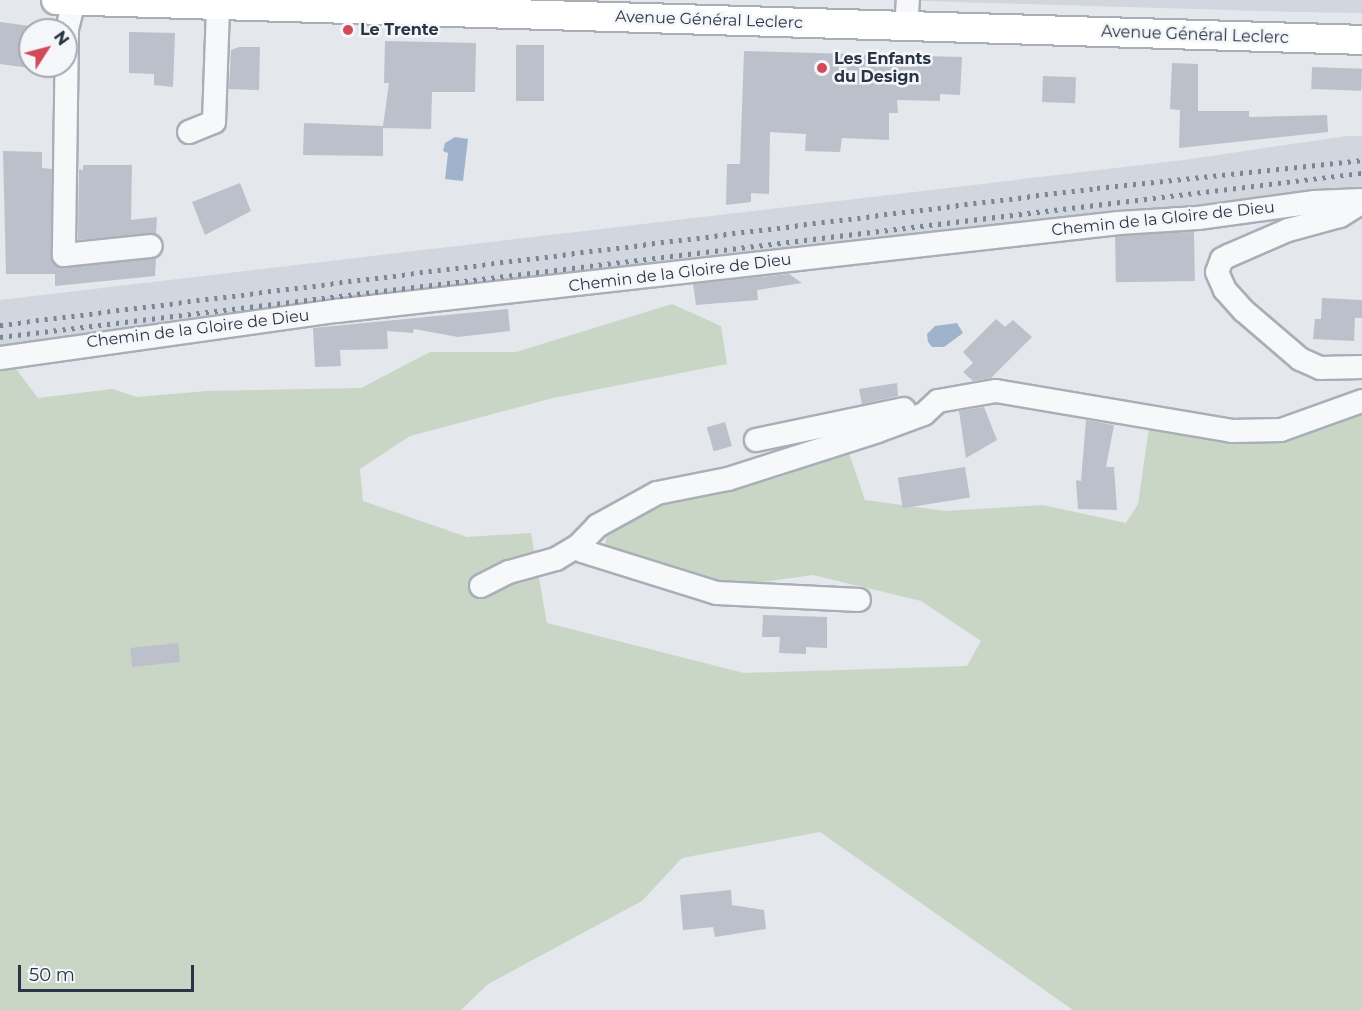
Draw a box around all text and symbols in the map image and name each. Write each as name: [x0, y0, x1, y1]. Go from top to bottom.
street label: Avenue Général Leclerc: [615, 7, 803, 33]
north arrow: [18, 18, 78, 78]
place label: Le Trente: [360, 20, 439, 40]
street label: Avenue Général Leclerc: [1101, 22, 1289, 48]
marker: Le Trente: [341, 23, 355, 37]
text: N: [50, 27, 73, 49]
place label: Les Enfants du Design: [834, 49, 931, 87]
marker: Les Enfants du Design: [815, 61, 829, 75]
street label: Chemin de la Gloire de Dieu: [1050, 198, 1276, 240]
street label: Chemin de la Gloire de Dieu: [567, 250, 793, 296]
street label: Chemin de la Gloire de Dieu: [85, 306, 311, 352]
scale bar: [21, 953, 196, 991]
text: 50 m: [29, 964, 75, 986]

